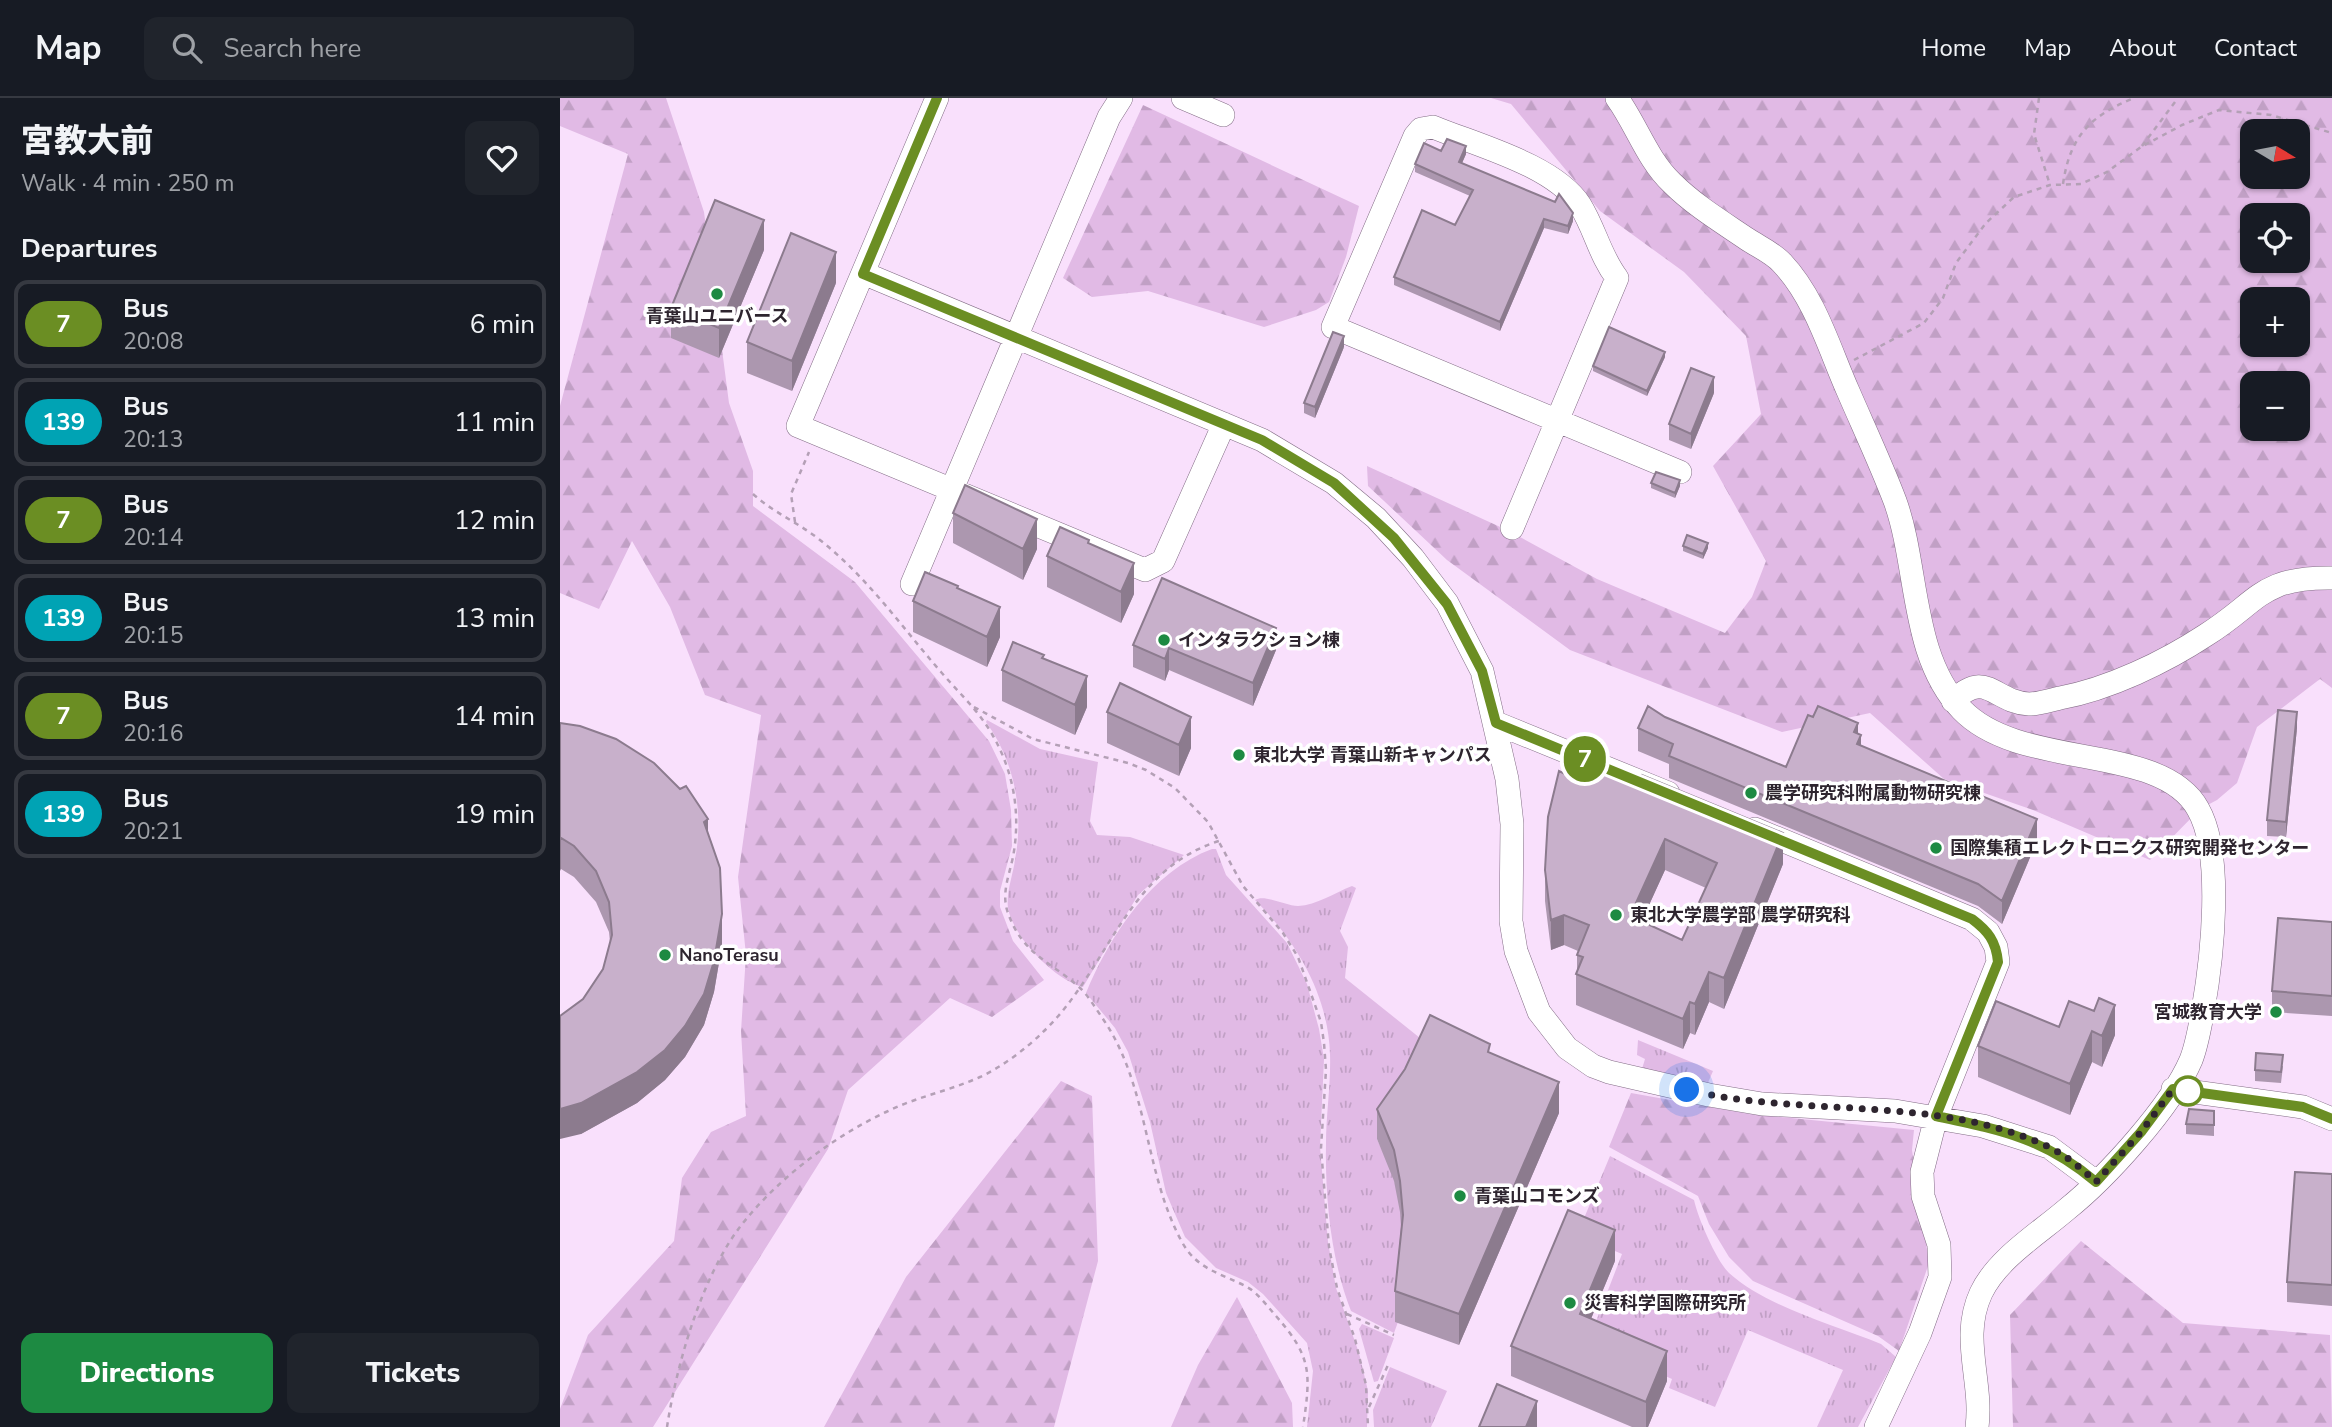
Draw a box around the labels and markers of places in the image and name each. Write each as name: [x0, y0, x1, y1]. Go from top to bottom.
marker: 青葉山ユニバース: [709, 286, 725, 302]
place label: 青葉山ユニバース: [645, 304, 789, 328]
place label: インタラクション棟: [1178, 628, 1340, 652]
marker: インタラクション棟: [1156, 632, 1172, 648]
place label: 東北大学 青葉山新キャンパス: [1253, 743, 1492, 767]
marker: 東北大学 青葉山新キャンパス: [1231, 747, 1247, 763]
place label: 農学研究科附属動物研究棟: [1765, 781, 1981, 805]
marker: 農学研究科附属動物研究棟: [1743, 785, 1759, 801]
place label: 国際集積エレクトロニクス研究開発センター: [1950, 836, 2309, 860]
marker: 国際集積エレクトロニクス研究開発センター: [1928, 840, 1944, 856]
place label: 東北大学農学部 農学研究科: [1630, 903, 1851, 927]
marker: 東北大学農学部 農学研究科: [1608, 907, 1624, 923]
place label: NanoTerasu: [679, 943, 779, 967]
marker: NanoTerasu: [657, 947, 673, 963]
place label: 宮城教育大学: [2154, 1000, 2262, 1024]
marker: 宮城教育大学: [2268, 1004, 2284, 1020]
unlabelled marker: [2173, 1076, 2203, 1106]
place label: 青葉山コモンズ: [1474, 1184, 1600, 1208]
marker: 青葉山コモンズ: [1452, 1188, 1468, 1204]
place label: 災害科学国際研究所: [1584, 1291, 1746, 1315]
marker: 災害科学国際研究所: [1562, 1295, 1578, 1311]

